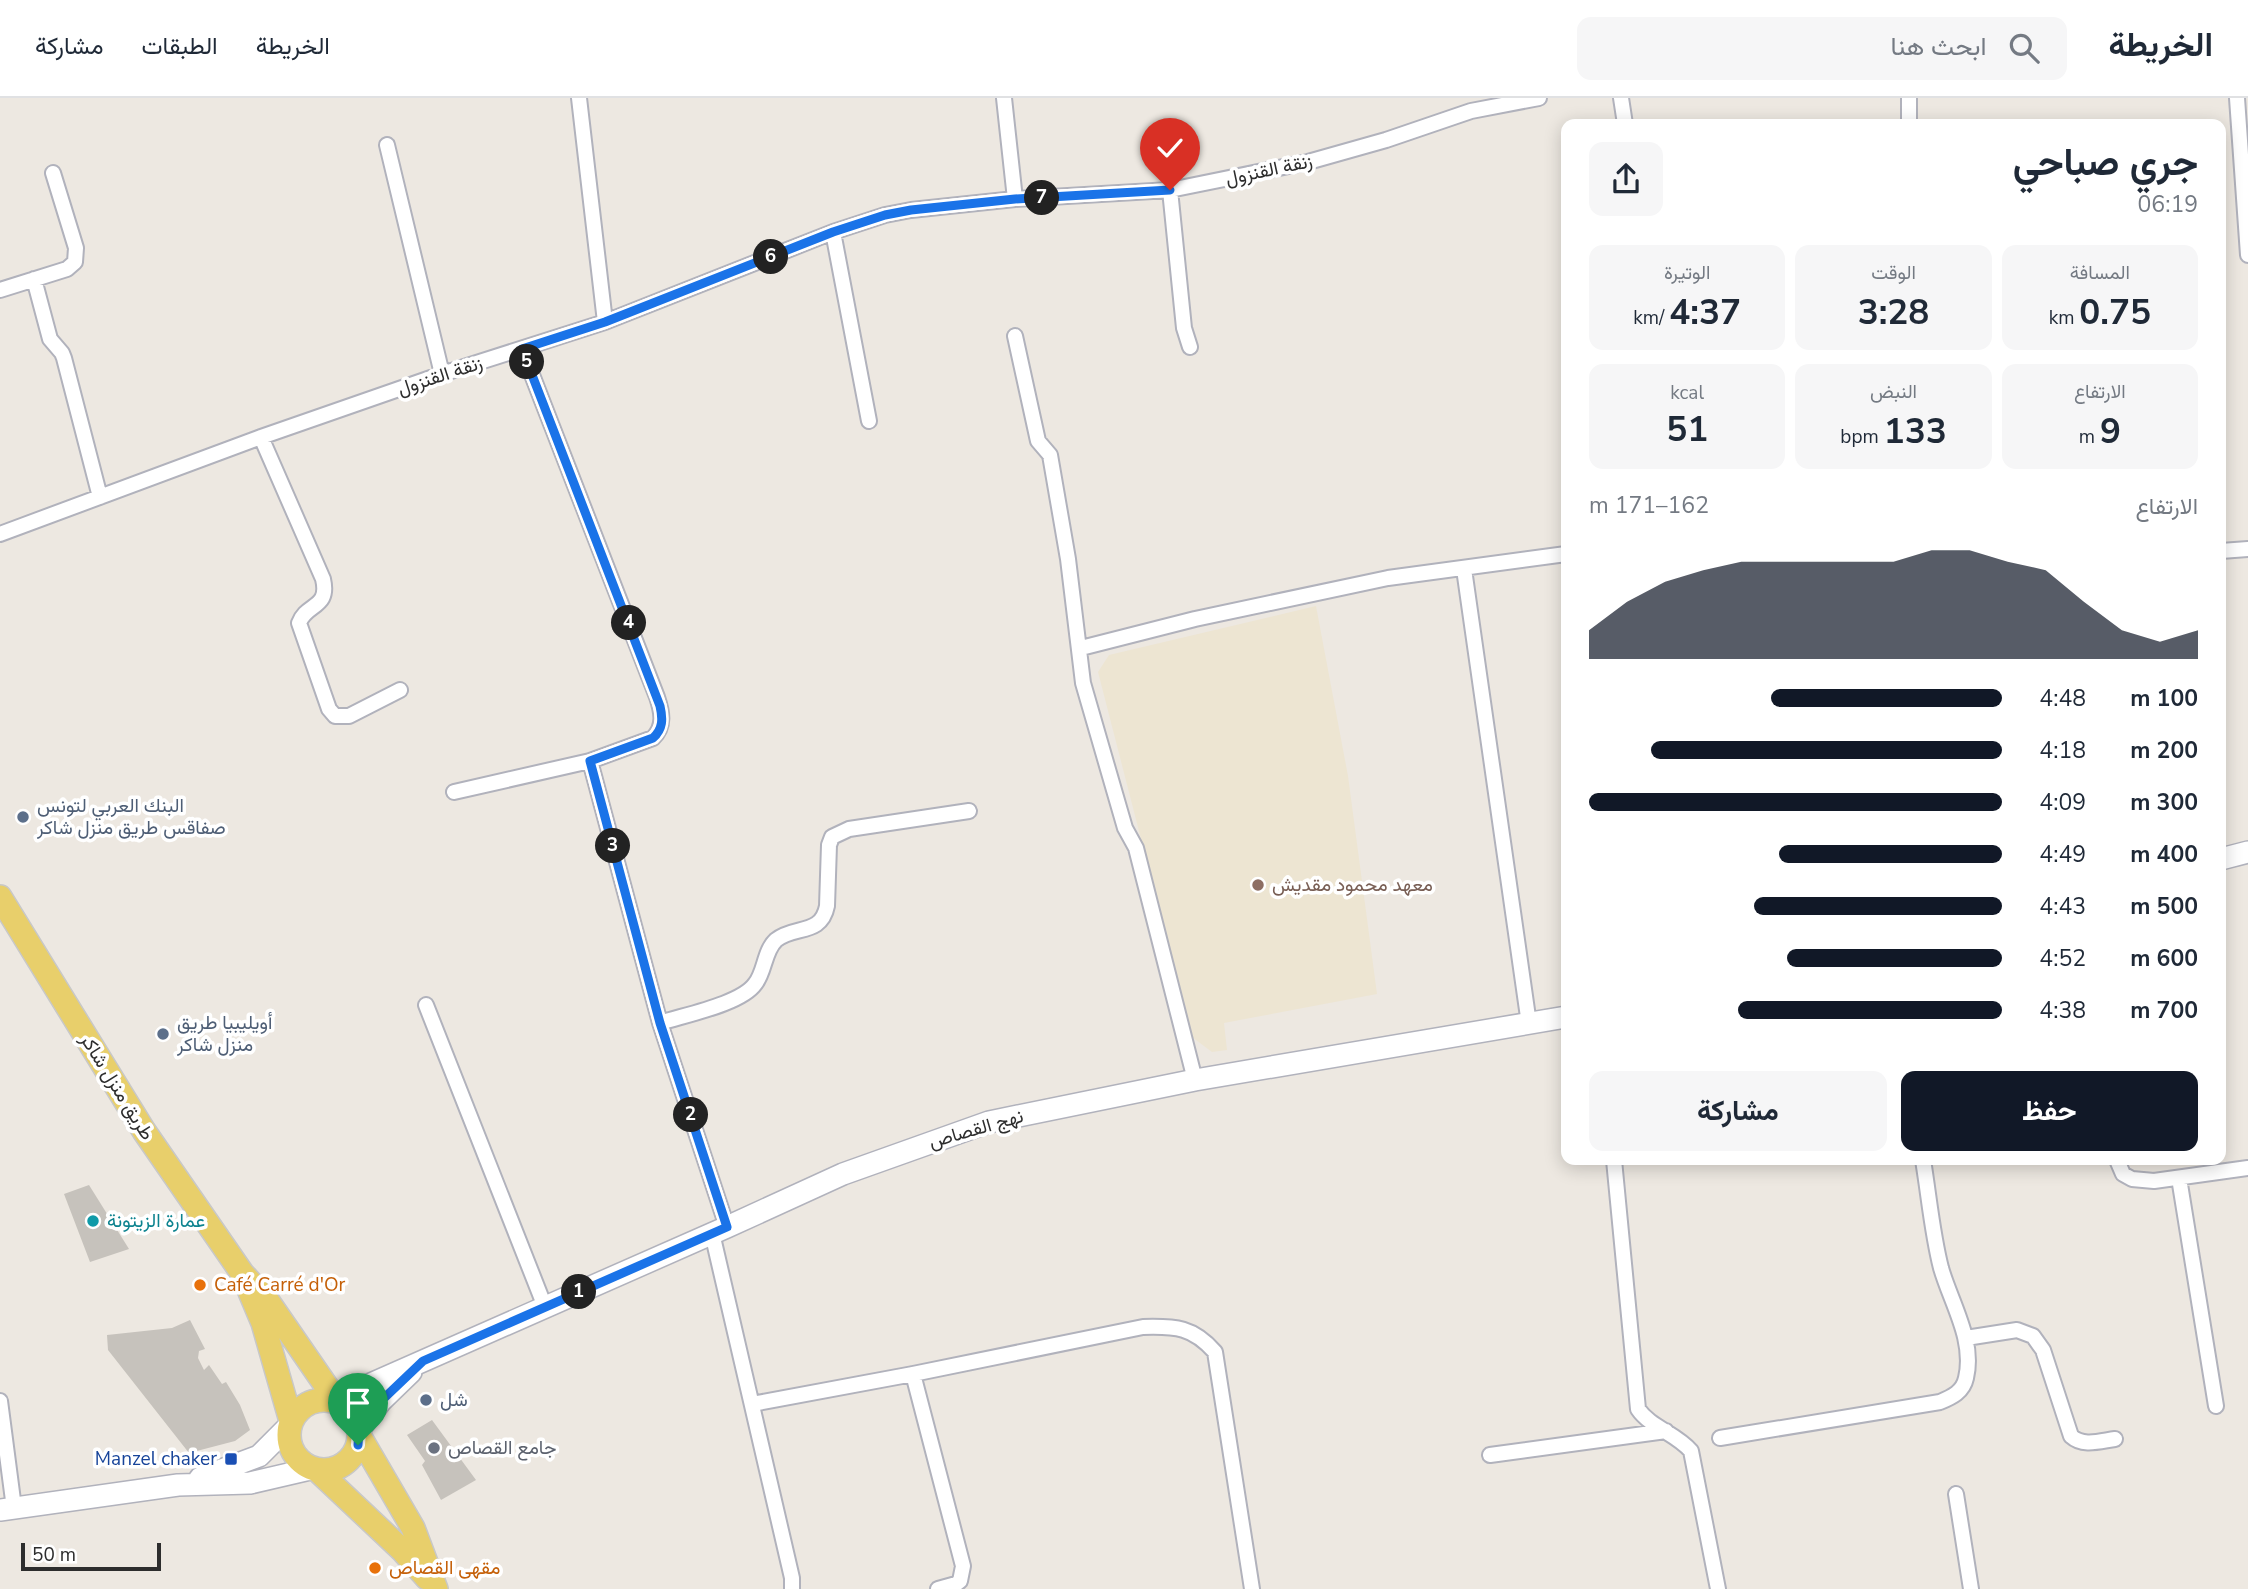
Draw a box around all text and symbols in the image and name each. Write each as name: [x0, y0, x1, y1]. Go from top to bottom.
search box: [1577, 17, 2067, 80]
text: الخريطة: [2109, 23, 2213, 68]
text: ابحث هنا: [1891, 29, 1987, 64]
icon: search: [2005, 29, 2043, 67]
text: مشاركة: [35, 30, 103, 62]
text: الطبقات: [141, 30, 218, 62]
text: الخريطة: [256, 30, 330, 62]
pin: [1140, 118, 1200, 190]
icon: check: [1151, 129, 1189, 167]
text: جري صباحي: [2013, 137, 2198, 188]
button: share: [1589, 142, 1663, 216]
street label: زنقة القنزول: [1223, 148, 1315, 192]
pin: 7: [1024, 180, 1060, 216]
text: 7: [1036, 184, 1047, 210]
text: 06:19: [2138, 189, 2198, 220]
pin: 6: [754, 240, 788, 274]
text: 6: [765, 243, 776, 269]
text: الوتيرة: [1664, 260, 1710, 286]
text: الوقت: [1871, 260, 1916, 286]
text: المسافة: [2070, 260, 2130, 286]
text: 4:37: [1669, 289, 1741, 336]
text: 3:28: [1858, 289, 1929, 336]
text: 0.75: [2079, 289, 2151, 336]
text: /km: [1633, 305, 1669, 331]
text: km: [2049, 305, 2079, 331]
pin: 5: [510, 344, 544, 380]
text: 5: [521, 348, 532, 374]
street label: زنقة القنزول: [394, 350, 486, 402]
text: النبض: [1870, 379, 1917, 405]
text: الارتفاع: [2074, 379, 2126, 405]
text: kcal: [1670, 380, 1704, 406]
text: 51: [1666, 406, 1708, 453]
text: 133: [1884, 408, 1947, 455]
text: 9: [2100, 408, 2121, 455]
text: bpm: [1840, 424, 1884, 450]
text: m: [2079, 424, 2100, 450]
text: 162–171 m: [1589, 490, 1709, 521]
text: الارتفاع: [2136, 491, 2198, 522]
pin: 4: [612, 606, 646, 640]
text: 4: [623, 609, 634, 635]
text: 4:48: [2039, 683, 2086, 714]
text: 100 m: [2130, 683, 2198, 714]
text: 4:18: [2039, 735, 2086, 766]
text: 200 m: [2130, 735, 2198, 766]
text: 4:09: [2039, 787, 2086, 818]
text: 300 m: [2130, 787, 2198, 818]
place label: البنك العربي لتونس صفاقس طريق منزل شاكر: [36, 793, 226, 841]
marker: البنك العربي لتونس صفاقس طريق منزل شاكر: [15, 809, 31, 825]
pin: 3: [596, 828, 630, 864]
text: 3: [607, 832, 618, 858]
text: 4:49: [2039, 839, 2086, 870]
text: 400 m: [2130, 839, 2198, 870]
place label: معهد محمود مقديش: [1272, 872, 1433, 898]
marker: معهد محمود مقديش: [1250, 877, 1266, 893]
text: 4:43: [2039, 891, 2086, 922]
text: 500 m: [2130, 891, 2198, 922]
text: 4:52: [2039, 943, 2086, 974]
text: 600 m: [2130, 943, 2198, 974]
text: 4:38: [2039, 995, 2086, 1026]
text: 700 m: [2130, 995, 2198, 1026]
place label: أويليبيا طريق منزل شاكر: [176, 1010, 272, 1058]
marker: أويليبيا طريق منزل شاكر: [155, 1026, 171, 1042]
street label: طريق منزل شاكر: [73, 1028, 160, 1145]
button: مشاركة: [1589, 1071, 1887, 1151]
button: حفظ: [1901, 1071, 2198, 1151]
pin: 2: [674, 1098, 708, 1132]
text: 2: [685, 1101, 696, 1127]
street label: نهج القصاص: [926, 1103, 1026, 1155]
place label: عمارة الزيتونة: [107, 1208, 205, 1234]
marker: عمارة الزيتونة: [85, 1213, 101, 1229]
place label: Café Carré d'Or: [214, 1272, 345, 1298]
pin: 1: [562, 1274, 596, 1310]
marker: Café Carré d'Or: [192, 1277, 208, 1293]
text: 1: [573, 1278, 584, 1304]
pin: [328, 1373, 388, 1445]
icon: arrive: [339, 1384, 377, 1422]
place label: شل: [440, 1387, 468, 1413]
marker: شل: [418, 1392, 434, 1408]
place label: جامع القصاص: [448, 1435, 556, 1461]
marker: جامع القصاص: [426, 1440, 442, 1456]
place label: Manzel chaker: [95, 1446, 217, 1472]
marker: Manzel chaker: [223, 1451, 239, 1467]
scale bar: [21, 1540, 161, 1572]
text: 50 m: [32, 1542, 76, 1568]
place label: مقهى القصاص: [389, 1555, 500, 1581]
marker: مقهى القصاص: [367, 1560, 383, 1576]

